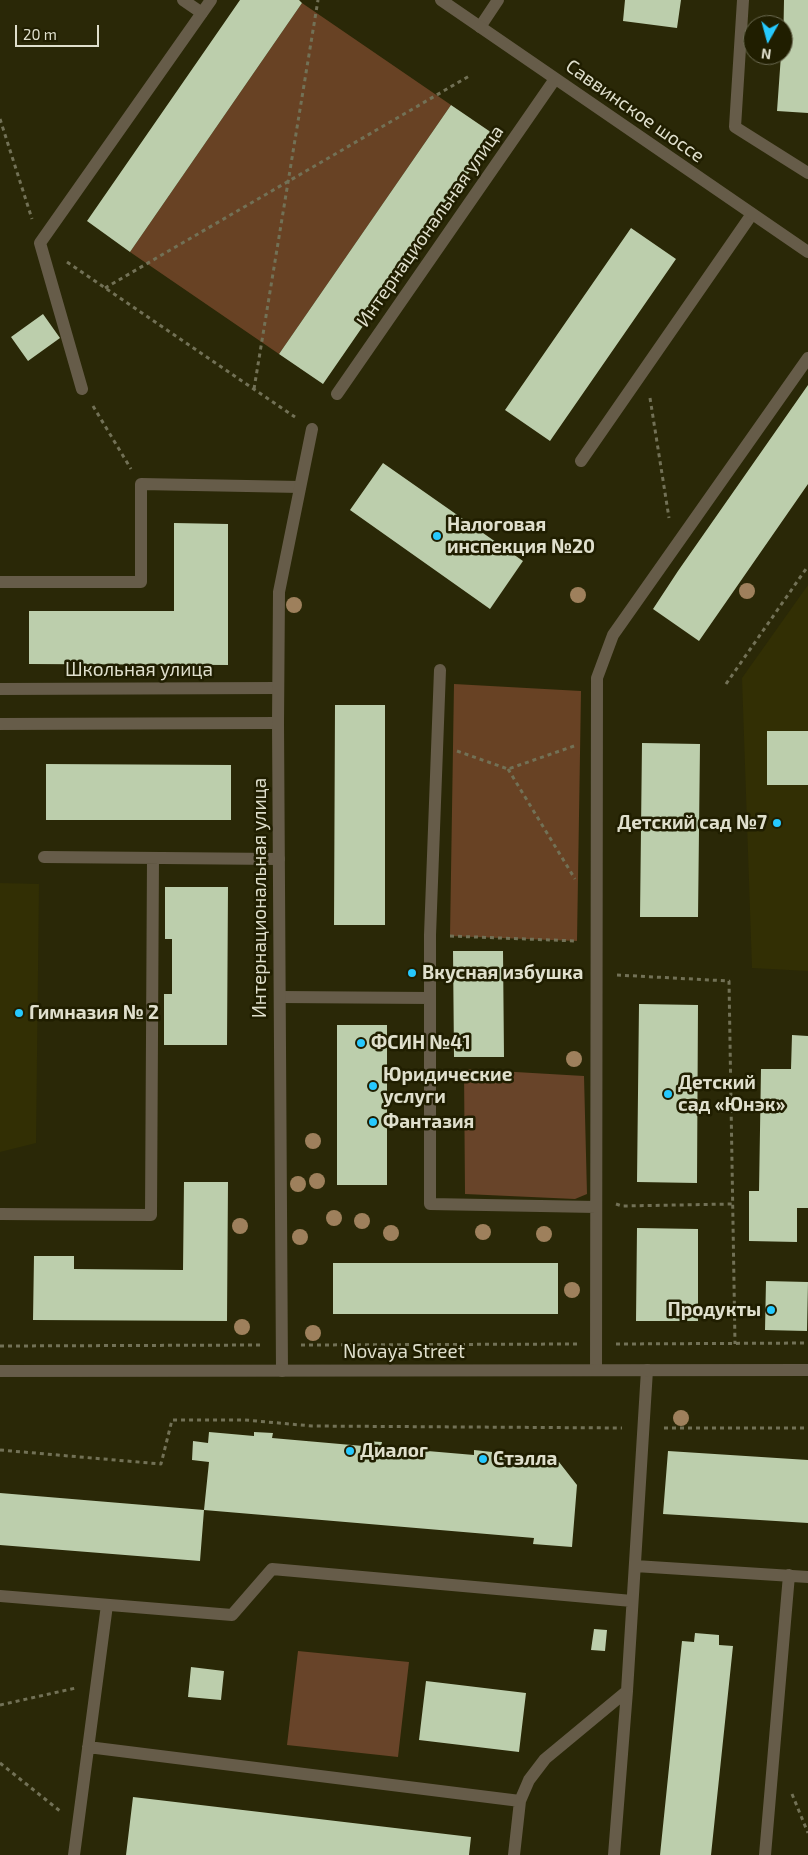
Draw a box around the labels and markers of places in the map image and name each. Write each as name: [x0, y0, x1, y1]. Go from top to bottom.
place label: Налоговая инспекция №20: [447, 514, 595, 558]
marker: Налоговая инспекция №20: [431, 530, 443, 542]
place label: Детский сад №7: [617, 812, 767, 834]
marker: Детский сад №7: [771, 817, 783, 829]
place label: Вкусная избушка: [422, 962, 583, 984]
marker: Вкусная избушка: [406, 967, 418, 979]
place label: Гимназия № 2: [29, 1002, 159, 1024]
marker: Гимназия № 2: [13, 1007, 25, 1019]
place label: ФСИН №41: [371, 1032, 471, 1054]
marker: ФСИН №41: [355, 1037, 367, 1049]
place label: Юридические услуги: [383, 1064, 512, 1108]
place label: Детский сад «Юнэк»: [678, 1072, 785, 1116]
marker: Юридические услуги: [367, 1080, 379, 1092]
marker: Детский сад «Юнэк»: [662, 1088, 674, 1100]
place label: Фантазия: [383, 1111, 474, 1133]
marker: Фантазия: [367, 1116, 379, 1128]
place label: Продукты: [668, 1299, 761, 1321]
marker: Продукты: [765, 1304, 777, 1316]
place label: Диалог: [360, 1440, 428, 1462]
marker: Диалог: [344, 1445, 356, 1457]
place label: Стэлла: [493, 1448, 557, 1470]
marker: Стэлла: [477, 1453, 489, 1465]

